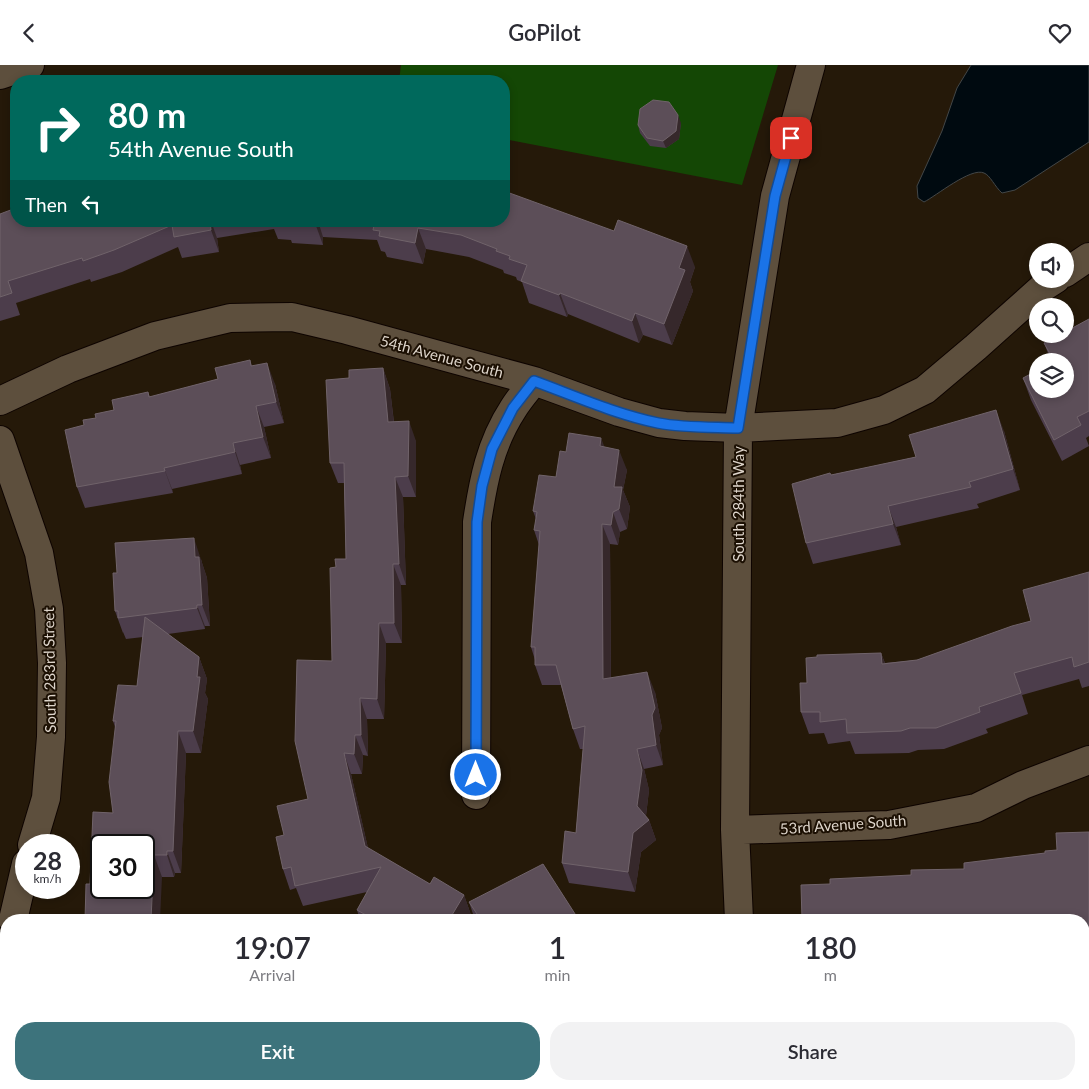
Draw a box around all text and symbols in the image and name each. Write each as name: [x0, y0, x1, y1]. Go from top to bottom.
icon: back: [15, 19, 43, 47]
text: GoPilot: [508, 19, 581, 46]
icon: heart: [1046, 19, 1074, 47]
text: 80 m: [108, 93, 186, 135]
icon: right: [25, 95, 90, 160]
pin: [770, 117, 812, 159]
icon: arrive: [777, 124, 805, 152]
text: 54th Avenue South: [108, 135, 294, 162]
icon: left: [77, 190, 105, 218]
text: Then: [25, 193, 67, 216]
map controls: [1029, 243, 1074, 398]
button: sound: [1029, 243, 1074, 288]
button: search: [1029, 298, 1074, 343]
street label: 54th Avenue South: [378, 331, 506, 381]
button: layers: [1029, 353, 1074, 398]
street label: South 284th Way: [729, 446, 747, 562]
street label: South 283rd Street: [39, 606, 59, 733]
position arrow: [449, 748, 501, 800]
street label: 53rd Avenue South: [779, 811, 907, 837]
speed limit sign: 30: [90, 834, 155, 899]
text: 28: [33, 845, 62, 875]
text: km/h: [33, 871, 62, 886]
text: 19:07: [234, 929, 311, 965]
text: 1: [549, 929, 566, 965]
text: 180: [804, 929, 856, 965]
text: Arrival: [249, 965, 295, 984]
text: min: [545, 965, 570, 984]
text: m: [824, 965, 837, 984]
button: Exit: [15, 1022, 540, 1080]
button: Share: [550, 1022, 1075, 1080]

